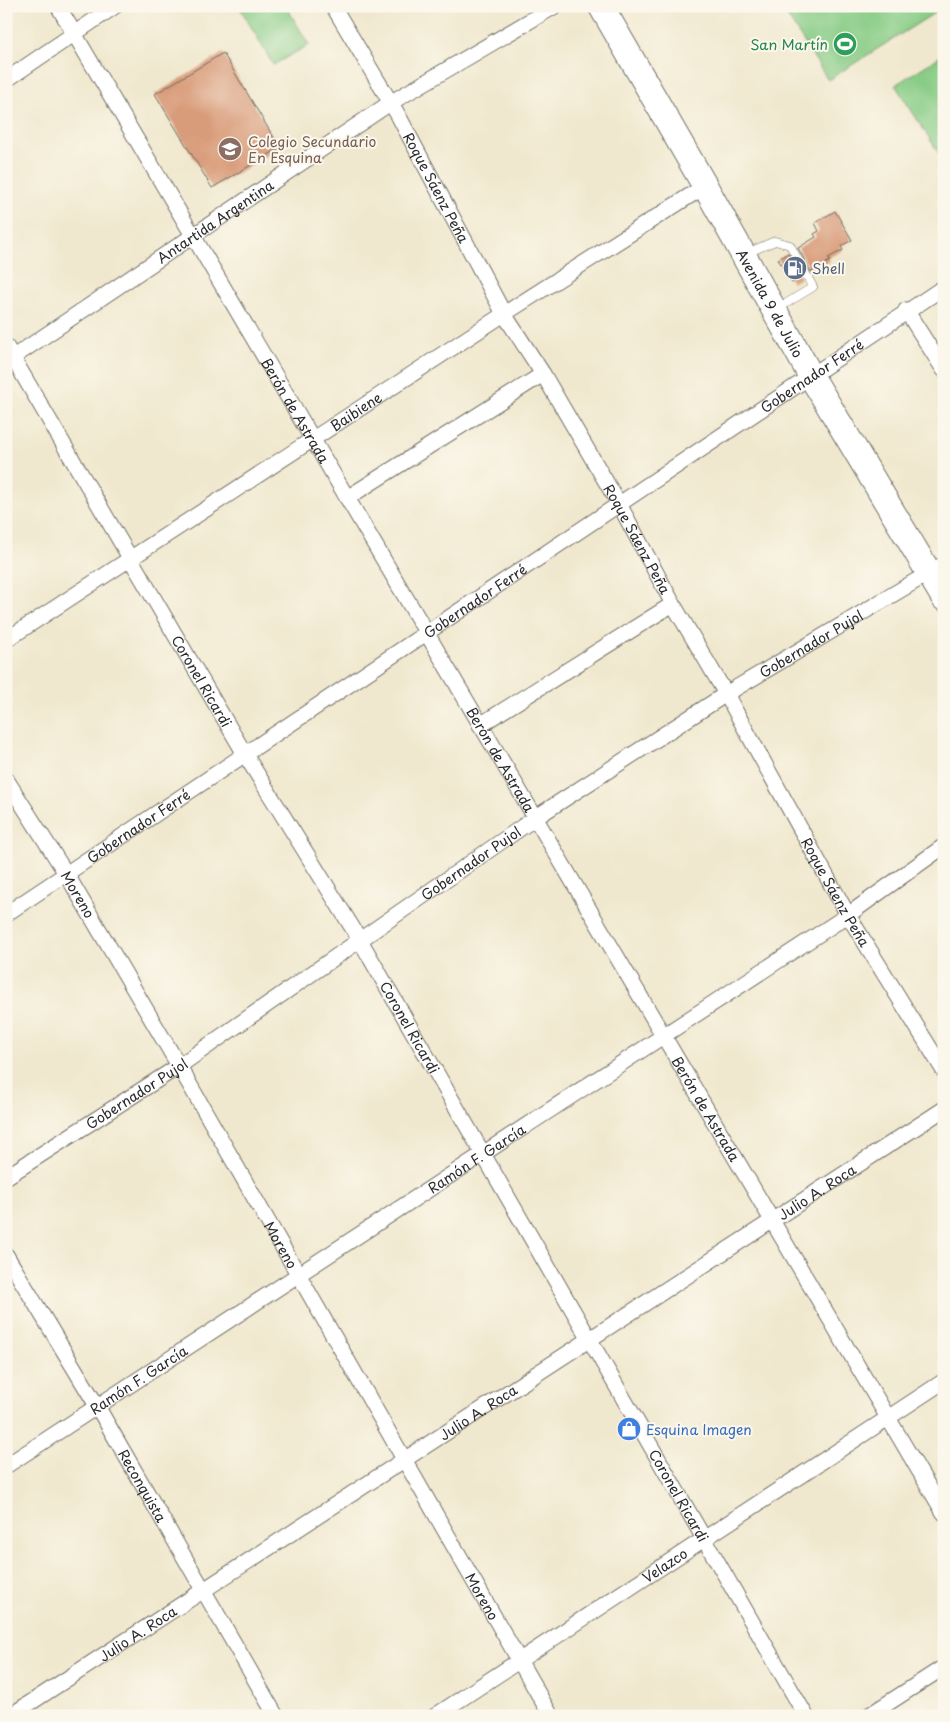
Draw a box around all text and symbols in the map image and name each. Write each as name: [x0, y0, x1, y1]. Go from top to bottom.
sports icon: San Martín: [832, 31, 858, 57]
place label: San Martín: [750, 34, 828, 55]
street label: Roque Sáenz Peña: [399, 128, 475, 247]
place label: Colegio Secundario En Esquina: [248, 131, 377, 168]
school or university icon: Colegio Secundario En Esquina: [217, 136, 243, 162]
street label: Antartida Argentina: [152, 174, 278, 268]
street label: Avenida 9 de Julio: [732, 245, 809, 361]
fuel station icon: Shell: [782, 255, 808, 281]
place label: Shell: [812, 258, 845, 279]
street label: Gobernador Ferré: [756, 333, 867, 418]
street label: Berón de Astrada: [257, 354, 335, 467]
street label: Baibiene: [326, 386, 386, 436]
street label: Roque Sáenz Peña: [599, 480, 676, 598]
street label: Gobernador Ferré: [419, 558, 531, 643]
street label: Gobernador Pujol: [755, 604, 867, 682]
street label: Coronel Ricardi: [167, 631, 237, 731]
street label: Berón de Astrada: [462, 703, 540, 816]
street label: Gobernador Ferré: [82, 784, 194, 868]
street label: Gobernador Pujol: [416, 821, 525, 905]
street label: Roque Sáenz Peña: [797, 834, 876, 951]
street label: Moreno: [56, 867, 100, 922]
street label: Coronel Ricardi: [375, 977, 445, 1077]
street label: Berón de Astrada: [667, 1052, 745, 1165]
street label: Gobernador Pujol: [81, 1053, 192, 1134]
street label: Ramón F. García: [423, 1118, 530, 1198]
street label: Julio A. Roca: [774, 1159, 860, 1225]
street label: Moreno: [259, 1217, 303, 1272]
street label: Ramón F. García: [85, 1340, 192, 1419]
street label: Julio A. Roca: [435, 1379, 521, 1445]
shop icon: Esquina Imagen: [616, 1416, 642, 1442]
place label: Esquina Imagen: [646, 1419, 752, 1440]
street label: Reconquista: [113, 1445, 172, 1526]
street label: Coronel Ricardi: [644, 1445, 714, 1545]
street label: Velazco: [638, 1542, 691, 1587]
street label: Moreno: [460, 1569, 504, 1624]
street label: Julio A. Roca: [94, 1600, 181, 1666]

